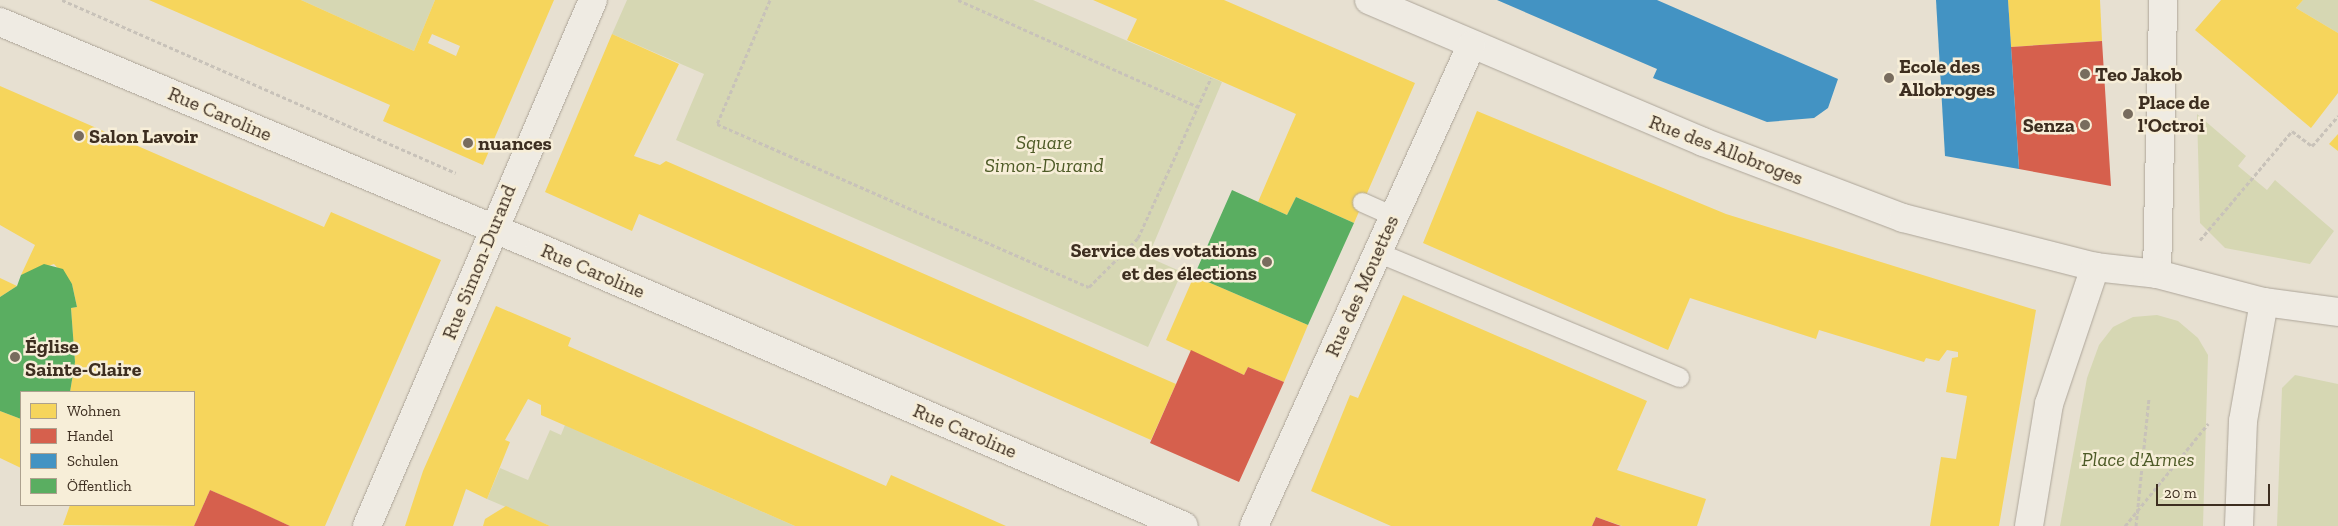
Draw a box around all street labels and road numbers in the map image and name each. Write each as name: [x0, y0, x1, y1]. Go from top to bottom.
street label: Rue Caroline: [164, 81, 276, 147]
street label: Rue des Allobroges: [1645, 110, 1807, 190]
street label: Rue Simon-Durand: [437, 181, 521, 343]
street label: Rue des Mouettes: [1320, 212, 1404, 360]
street label: Rue Caroline: [537, 238, 649, 304]
street label: Rue Caroline: [909, 398, 1021, 464]

